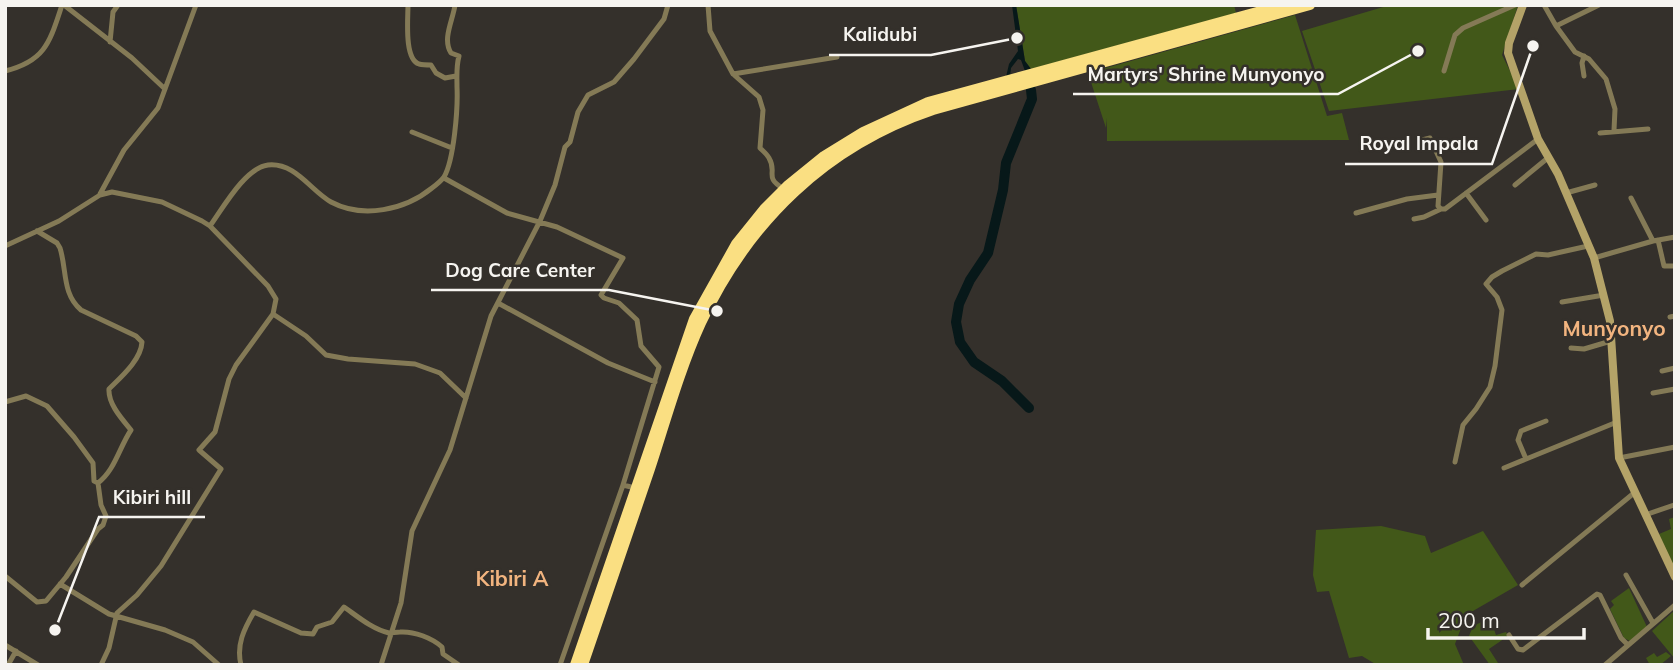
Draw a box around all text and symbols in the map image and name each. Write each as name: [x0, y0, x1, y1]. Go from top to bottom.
callout: Kalidubi: [829, 15, 931, 55]
text: Kalidubi: [843, 22, 917, 46]
callout: Martyrs' Shrine Munyonyo: [1073, 54, 1338, 94]
text: Martyrs' Shrine Munyonyo: [1087, 62, 1325, 86]
callout: Royal Impala: [1345, 124, 1492, 164]
text: Royal Impala: [1360, 131, 1479, 155]
callout: Dog Care Center: [431, 250, 609, 290]
text: Dog Care Center: [445, 258, 595, 282]
district label: Munyonyo: [1562, 315, 1666, 341]
callout: Kibiri hill: [99, 477, 205, 517]
text: Kibiri hill: [113, 485, 191, 509]
district label: Kibiri A: [475, 565, 549, 591]
scale bar: [1428, 596, 1584, 640]
text: 200 m: [1438, 607, 1500, 633]

